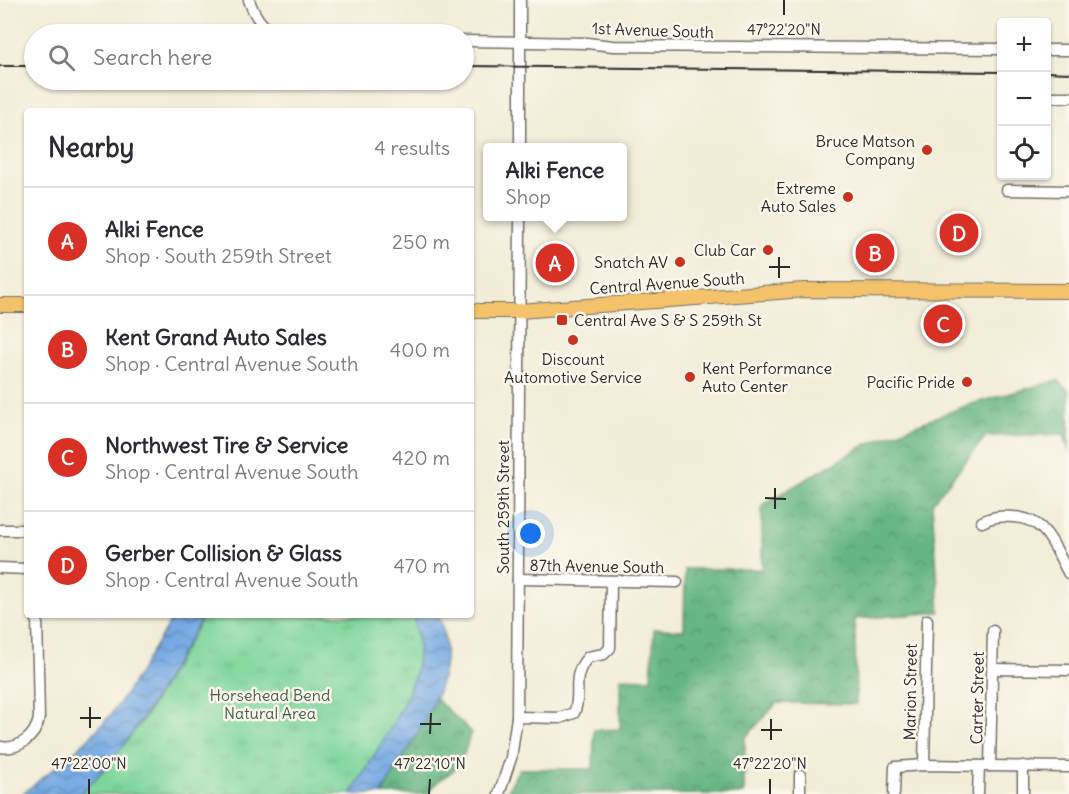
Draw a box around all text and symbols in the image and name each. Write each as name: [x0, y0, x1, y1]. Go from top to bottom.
street label: 1st Avenue South: [592, 18, 714, 42]
map controls: [997, 18, 1051, 180]
button: +: [997, 18, 1051, 72]
text: 47°22'20"N: [747, 20, 821, 39]
search box: [24, 24, 474, 90]
icon: search: [45, 41, 78, 74]
text: Search here: [93, 43, 212, 71]
button: −: [997, 72, 1051, 126]
button: locate: [997, 126, 1051, 180]
text: Nearby: [48, 131, 134, 164]
place label: Bruce Matson Company: [816, 131, 915, 169]
text: 4 results: [374, 135, 450, 160]
popup: [483, 143, 627, 221]
marker: Bruce Matson Company: [920, 143, 934, 157]
text: Alki Fence: [506, 156, 604, 184]
place label: Extreme Auto Sales: [761, 178, 836, 216]
text: Shop: [506, 184, 551, 209]
marker: Extreme Auto Sales: [841, 190, 855, 204]
pin: D: [940, 210, 978, 256]
text: Alki Fence: [105, 215, 204, 243]
text: A: [61, 229, 74, 254]
text: 250 m: [392, 229, 450, 254]
pin: B: [856, 230, 894, 276]
pin: A: [536, 240, 574, 286]
place label: Club Car: [694, 240, 756, 260]
text: Shop · South 259th Street: [105, 243, 332, 268]
marker: Club Car: [761, 243, 775, 257]
place label: Snatch AV: [594, 252, 668, 272]
marker: Snatch AV: [673, 255, 687, 269]
street label: Central Avenue South: [589, 268, 745, 298]
pin: C: [924, 302, 962, 346]
place label: Central Ave S & S 259th St: [574, 310, 762, 330]
marker: Central Ave S & S 259th St: [555, 313, 569, 327]
text: Kent Grand Auto Sales: [105, 323, 327, 351]
marker: Discount Automotive Service: [566, 333, 580, 347]
text: B: [61, 337, 74, 362]
text: 400 m: [390, 337, 450, 362]
place label: Discount Automotive Service: [504, 349, 642, 387]
text: Shop · Central Avenue South: [105, 351, 359, 376]
place label: Kent Performance Auto Center: [702, 358, 832, 396]
marker: Kent Performance Auto Center: [683, 370, 697, 384]
place label: Pacific Pride: [867, 372, 955, 392]
marker: Pacific Pride: [960, 375, 974, 389]
text: Northwest Tire & Service: [105, 431, 348, 459]
street label: South 259th Street: [493, 439, 513, 574]
text: C: [61, 445, 74, 470]
text: 420 m: [392, 445, 450, 470]
text: Shop · Central Avenue South: [105, 459, 359, 484]
your location: [516, 519, 545, 548]
text: Gerber Collision & Glass: [105, 539, 342, 567]
text: D: [60, 553, 75, 578]
text: 470 m: [393, 553, 450, 578]
street label: 87th Avenue South: [529, 555, 665, 577]
text: Shop · Central Avenue South: [105, 567, 359, 592]
street label: Marion Street: [899, 643, 921, 741]
street label: Carter Street: [966, 651, 988, 745]
park label: Horsehead Bend Natural Area: [210, 685, 330, 723]
text: 47°22'00"N: [51, 754, 127, 773]
text: 47°22'10"N: [394, 754, 466, 773]
text: 47°22'20"N: [733, 754, 807, 773]

